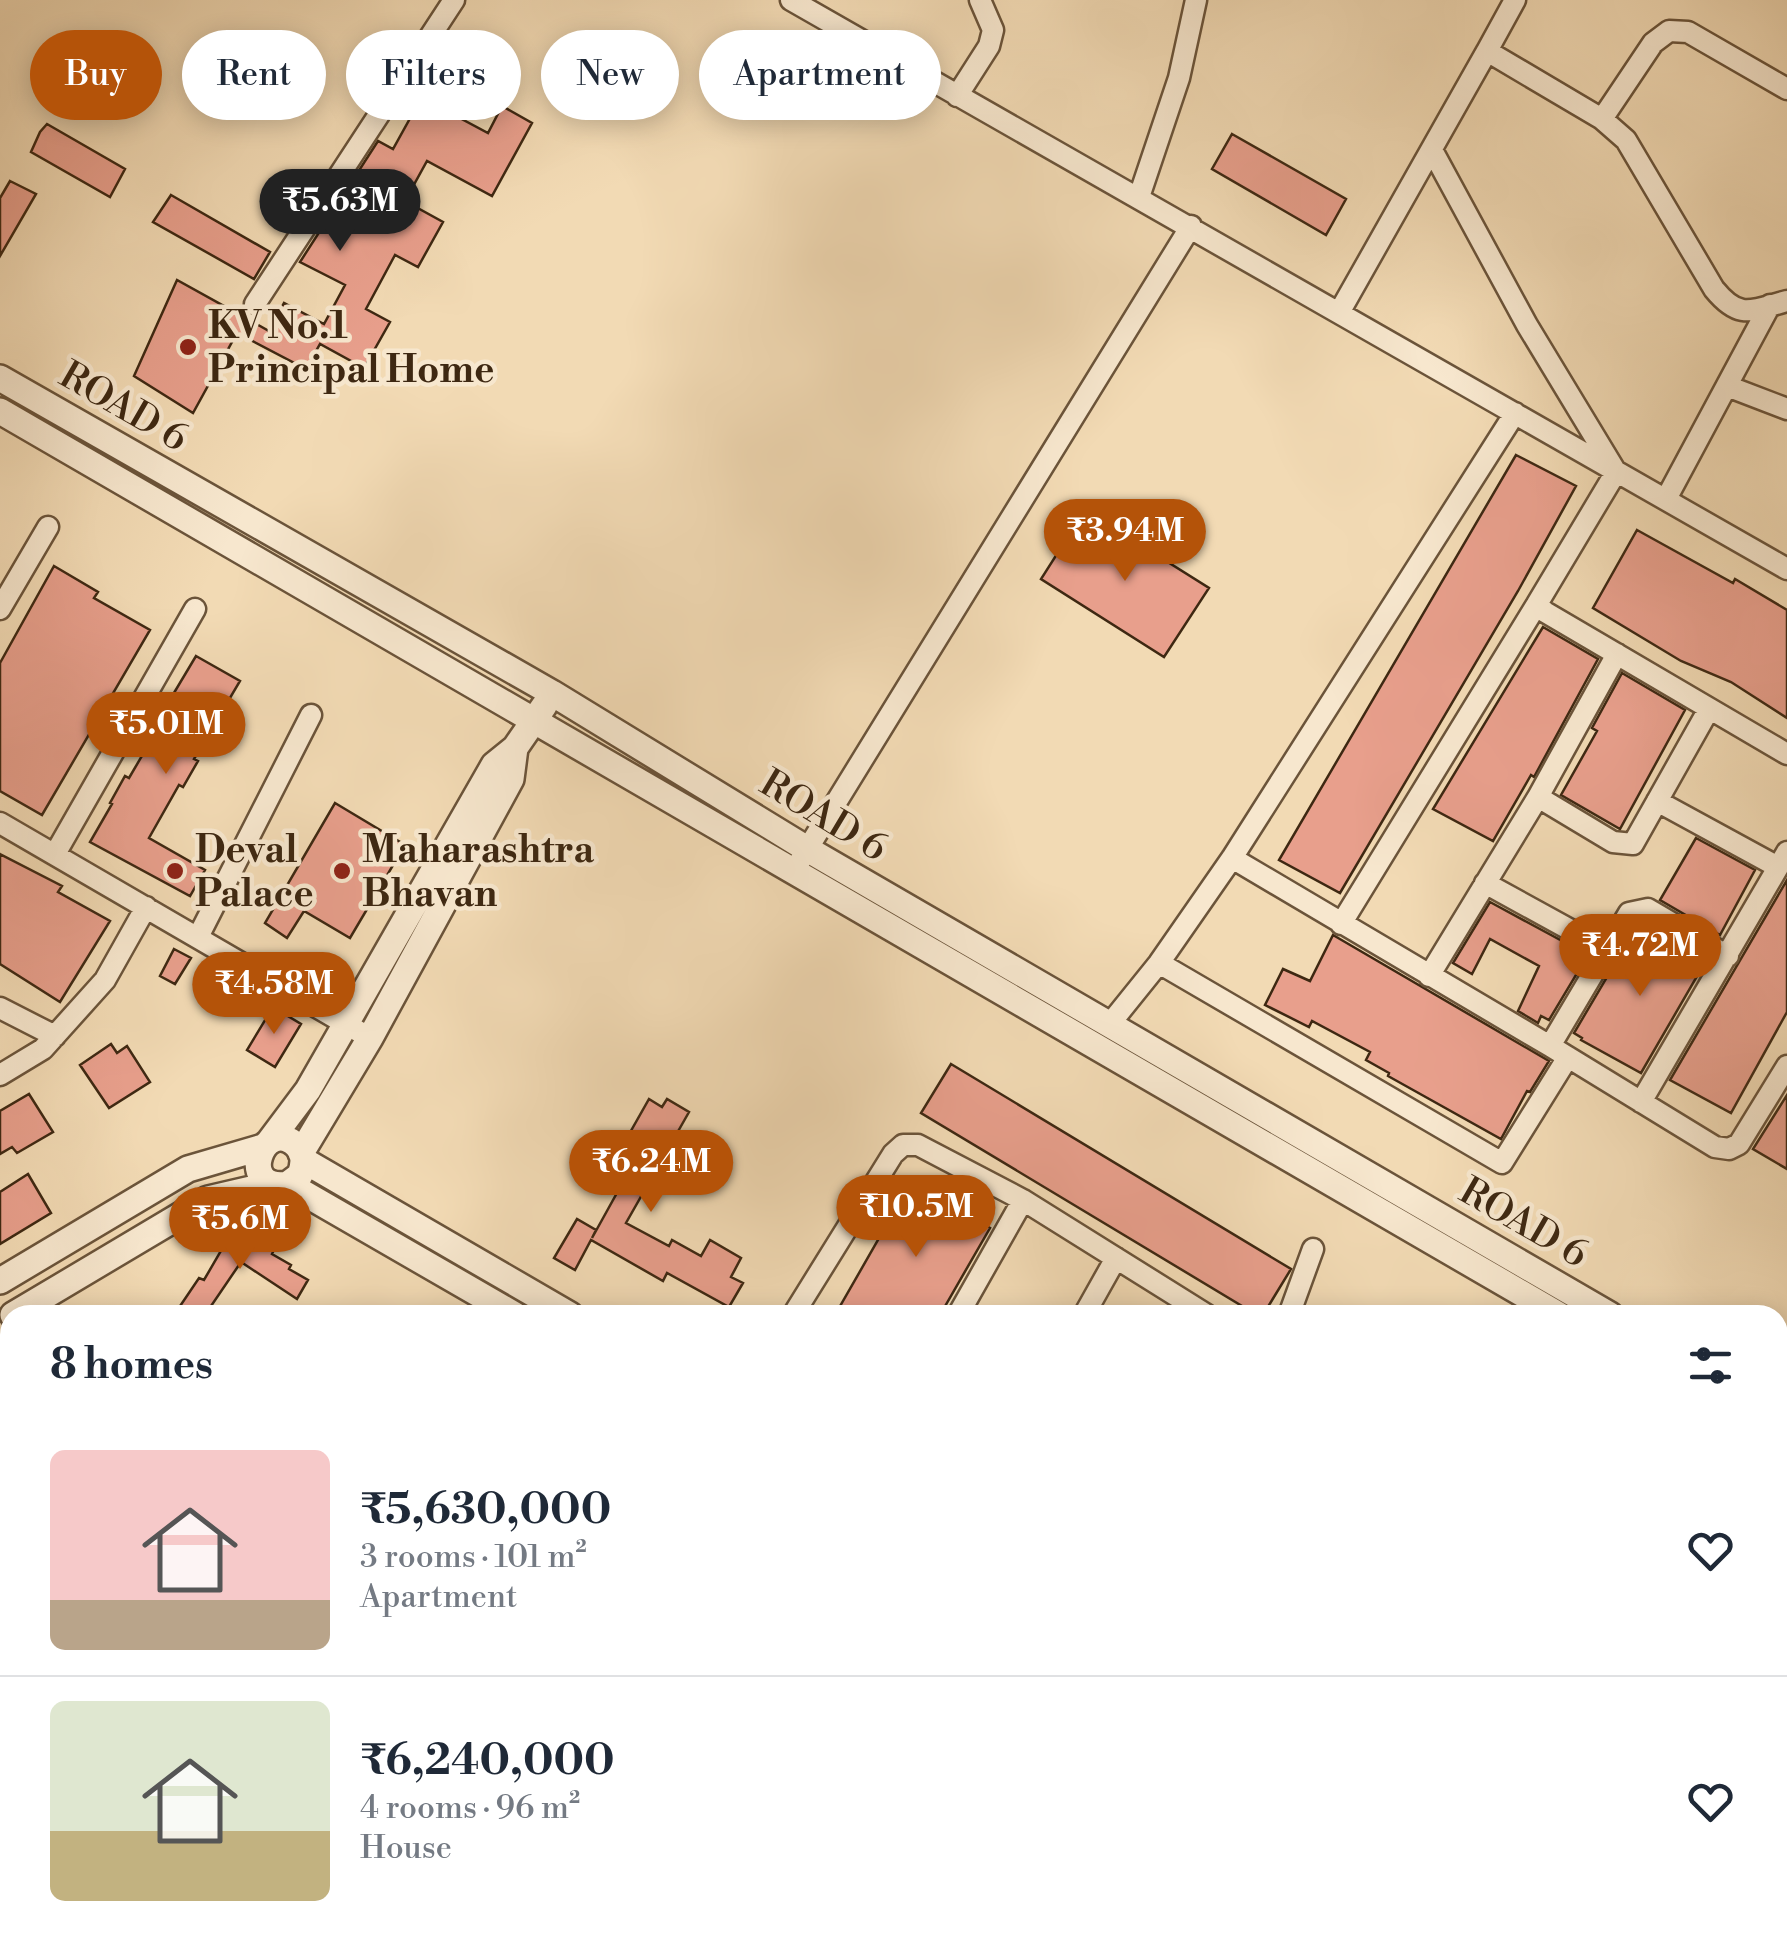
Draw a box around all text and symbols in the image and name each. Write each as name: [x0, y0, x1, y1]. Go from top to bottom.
chip: Buy: [30, 30, 162, 120]
chip: Rent: [182, 30, 326, 120]
chip: Filters: [346, 30, 521, 120]
chip: New: [541, 30, 679, 120]
chip: Apartment: [699, 30, 941, 120]
pin: ₹5.63M: [259, 169, 421, 254]
text: ₹5.63M: [281, 181, 399, 221]
place label: KV No.1 Principal Home: [208, 303, 494, 394]
marker: KV No.1 Principal Home: [177, 336, 199, 358]
street label: ROAD 6: [51, 352, 196, 463]
pin: ₹3.94M: [1044, 499, 1206, 584]
text: ₹3.94M: [1066, 511, 1184, 551]
pin: ₹5.01M: [85, 692, 247, 777]
text: ₹5.01M: [108, 704, 224, 744]
street label: ROAD 6: [751, 760, 895, 873]
place label: Deval Palace: [195, 827, 314, 918]
place label: Maharashtra Bhavan: [362, 827, 595, 918]
marker: Deval Palace: [164, 860, 186, 882]
marker: Maharashtra Bhavan: [331, 860, 353, 882]
pin: ₹4.72M: [1559, 914, 1721, 999]
text: ₹4.72M: [1581, 926, 1699, 966]
pin: ₹4.58M: [193, 952, 355, 1037]
text: ₹4.58M: [214, 964, 334, 1004]
pin: ₹6.24M: [570, 1130, 732, 1215]
text: ₹6.24M: [591, 1142, 711, 1182]
street label: ROAD 6: [1451, 1168, 1596, 1279]
pin: ₹10.5M: [835, 1175, 997, 1260]
pin: ₹5.6M: [170, 1187, 310, 1272]
text: ₹10.5M: [858, 1187, 974, 1227]
text: ₹5.6M: [191, 1199, 289, 1239]
icon: filters: [1683, 1338, 1738, 1393]
text: 8 homes: [50, 1339, 213, 1392]
text: ₹5,630,000: [360, 1484, 611, 1537]
icon: home: [130, 1490, 250, 1610]
icon: heart: [1683, 1523, 1738, 1578]
text: 3 rooms · 101 m²: [360, 1537, 587, 1577]
text: Apartment: [360, 1577, 517, 1617]
text: ₹6,240,000: [360, 1735, 615, 1788]
icon: home: [130, 1741, 250, 1861]
icon: heart: [1683, 1774, 1738, 1829]
text: 4 rooms · 96 m²: [360, 1788, 580, 1828]
text: House: [360, 1828, 452, 1868]

